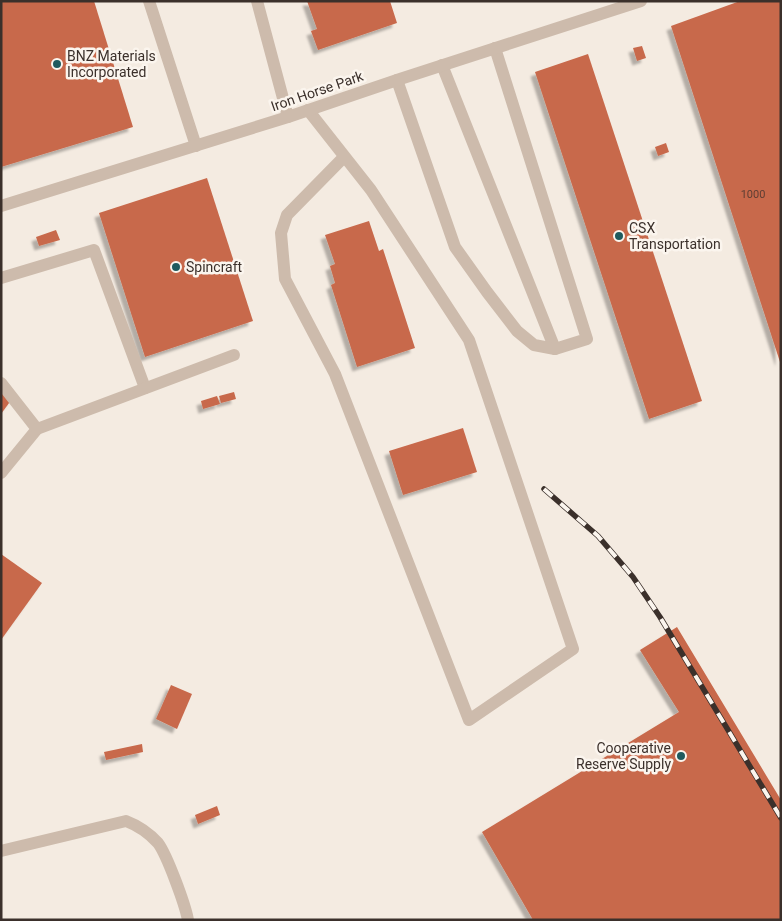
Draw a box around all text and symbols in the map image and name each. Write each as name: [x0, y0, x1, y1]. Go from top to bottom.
place label: BNZ Materials Incorporated: [67, 48, 156, 80]
marker: BNZ Materials Incorporated: [51, 58, 63, 70]
street label: Iron Horse Park: [269, 67, 366, 114]
house number: 1000: [741, 188, 765, 201]
place label: CSX Transportation: [629, 220, 721, 252]
marker: CSX Transportation: [613, 230, 625, 242]
place label: Spincraft: [186, 259, 243, 275]
marker: Spincraft: [170, 261, 182, 273]
place label: Cooperative Reserve Supply: [576, 740, 671, 772]
marker: Cooperative Reserve Supply: [675, 750, 687, 762]

